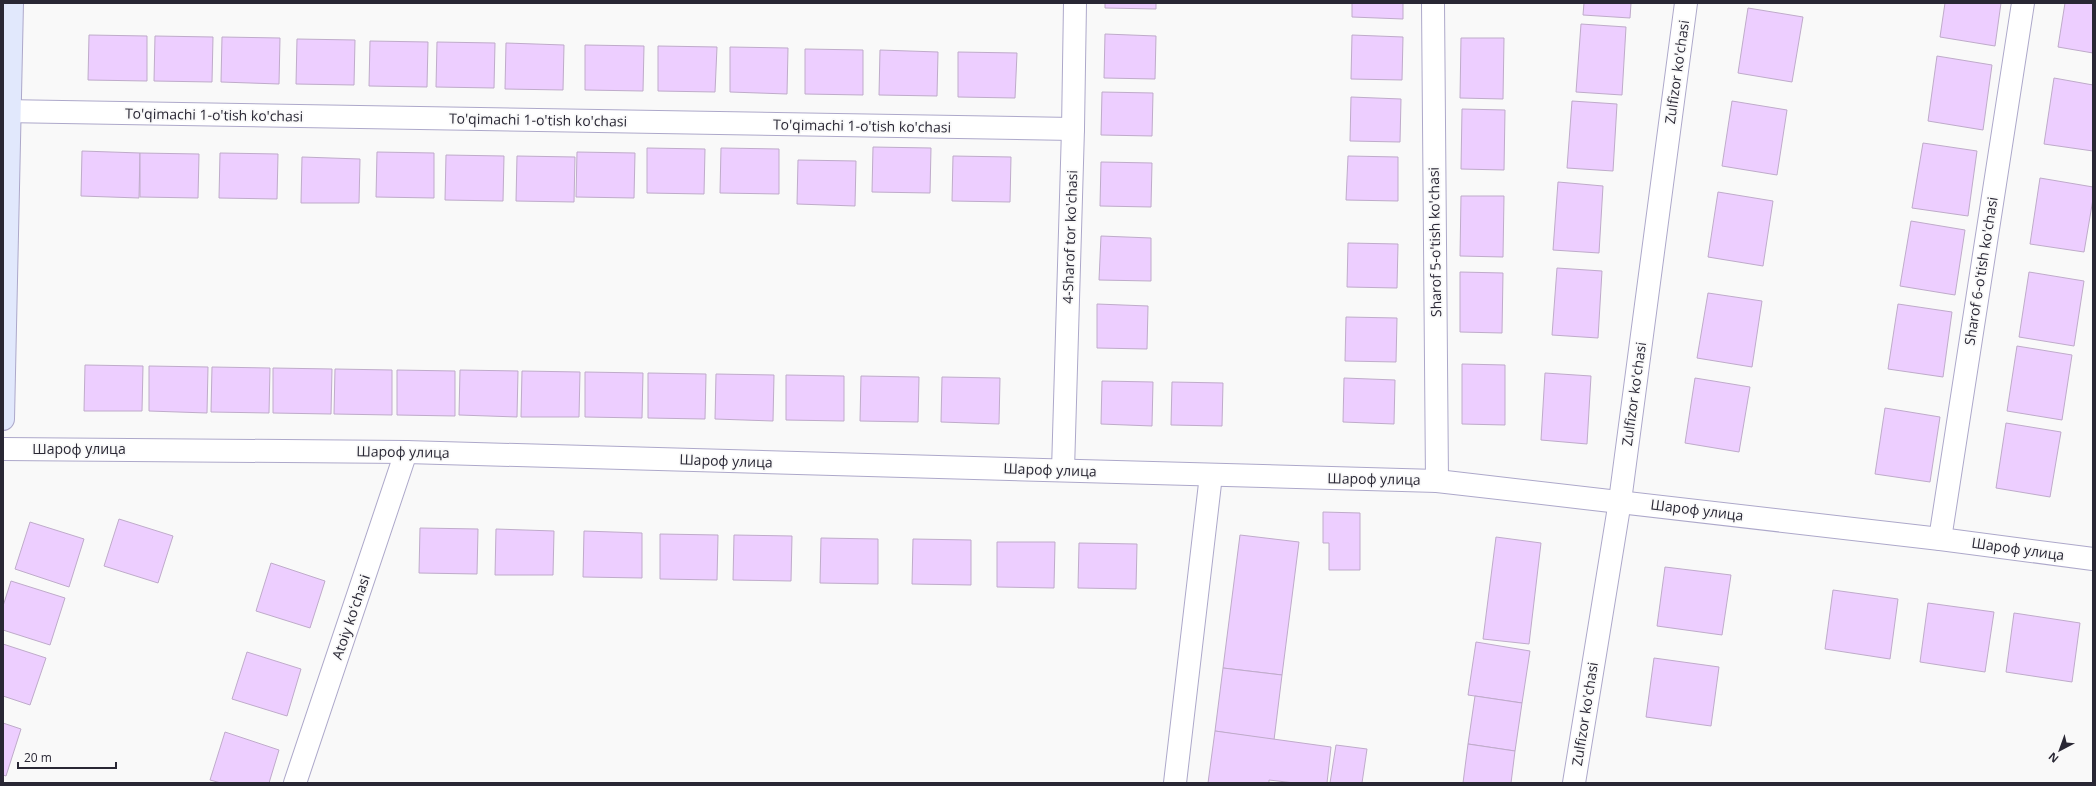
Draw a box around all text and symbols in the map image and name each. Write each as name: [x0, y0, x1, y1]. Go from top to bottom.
street label: Zulfizor ko'chasi: [1660, 19, 1693, 125]
street label: To'qimachi 1-o'tish ko'chasi: [125, 103, 303, 126]
street label: To'qimachi 1-o'tish ko'chasi: [449, 108, 627, 131]
street label: To'qimachi 1-o'tish ko'chasi: [773, 114, 951, 137]
street label: Sharof 5-o'tish ko'chasi: [1424, 167, 1445, 317]
street label: 4-Sharof tor ko'chasi: [1058, 170, 1081, 304]
street label: Sharof 6-o'tish ko'chasi: [1959, 195, 2002, 347]
street label: Zulfizor ko'chasi: [1617, 341, 1650, 447]
street label: Шароф улица: [32, 439, 126, 458]
street label: Шароф улица: [356, 441, 450, 462]
street label: Шароф улица: [679, 449, 773, 472]
street label: Шароф улица: [1003, 458, 1097, 481]
street label: Шароф улица: [1327, 468, 1421, 489]
street label: Шароф улица: [1650, 494, 1745, 525]
street label: Шароф улица: [1971, 533, 2066, 564]
street label: Atoiy koʻchasi: [327, 572, 374, 662]
street label: Zulfizor ko'chasi: [1567, 661, 1602, 767]
north arrow: [2040, 730, 2080, 770]
scale bar: [18, 744, 116, 770]
text: 20 m: [24, 749, 52, 766]
text: N: [2045, 749, 2061, 767]

